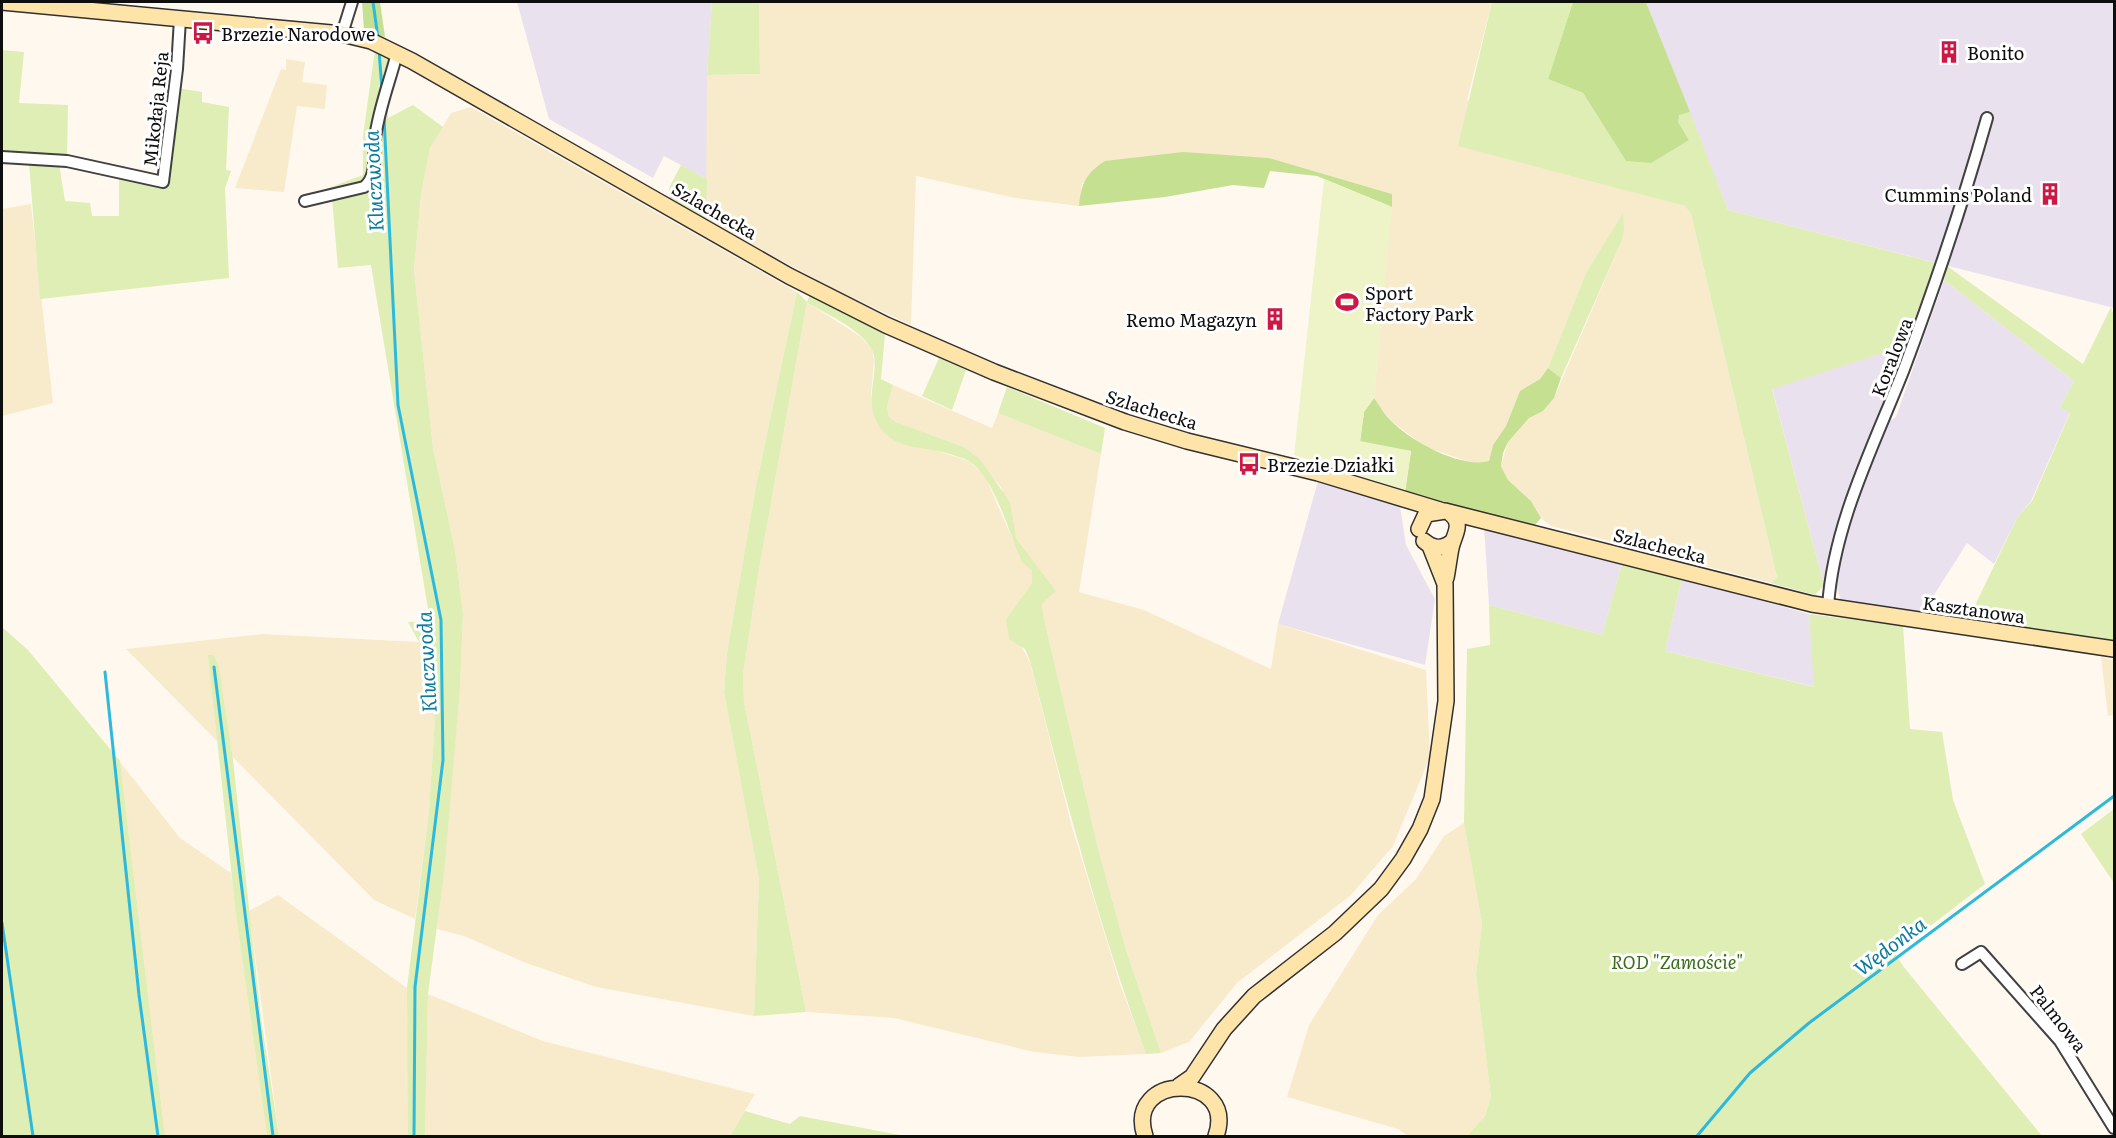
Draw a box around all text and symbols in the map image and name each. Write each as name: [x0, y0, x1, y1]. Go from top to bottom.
bus stop icon: Brzezie Narodowe: [190, 20, 216, 46]
place label: Brzezie Narodowe: [221, 20, 375, 47]
building icon: Bonito: [1936, 39, 1962, 65]
place label: Bonito: [1967, 39, 2024, 66]
street label: Mikołaja Reja: [136, 50, 175, 168]
water label: Kluczwoda: [354, 129, 390, 232]
street label: Szlachecka: [667, 175, 763, 246]
place label: Cummins Poland: [1885, 181, 2032, 208]
building icon: Cummins Poland: [2037, 181, 2063, 207]
place label: Sport Factory Park: [1365, 279, 1474, 327]
sports icon: Sport Factory Park: [1334, 289, 1360, 315]
place label: Remo Magazyn: [1126, 306, 1257, 333]
building icon: Remo Magazyn: [1262, 306, 1288, 332]
street label: Koralowa: [1864, 313, 1919, 401]
street label: Szlachecka: [1103, 382, 1201, 436]
bus stop icon: Brzezie Działki: [1236, 451, 1262, 477]
place label: Brzezie Działki: [1267, 451, 1394, 478]
street label: Szlachecka: [1611, 520, 1709, 570]
street label: Kasztanowa: [1921, 588, 2027, 630]
water label: Kluczwoda: [407, 610, 443, 713]
water label: Wędonka: [1847, 908, 1932, 982]
park label: ROD "Zamoście": [1611, 948, 1743, 975]
street label: Palmowa: [2024, 978, 2094, 1058]

